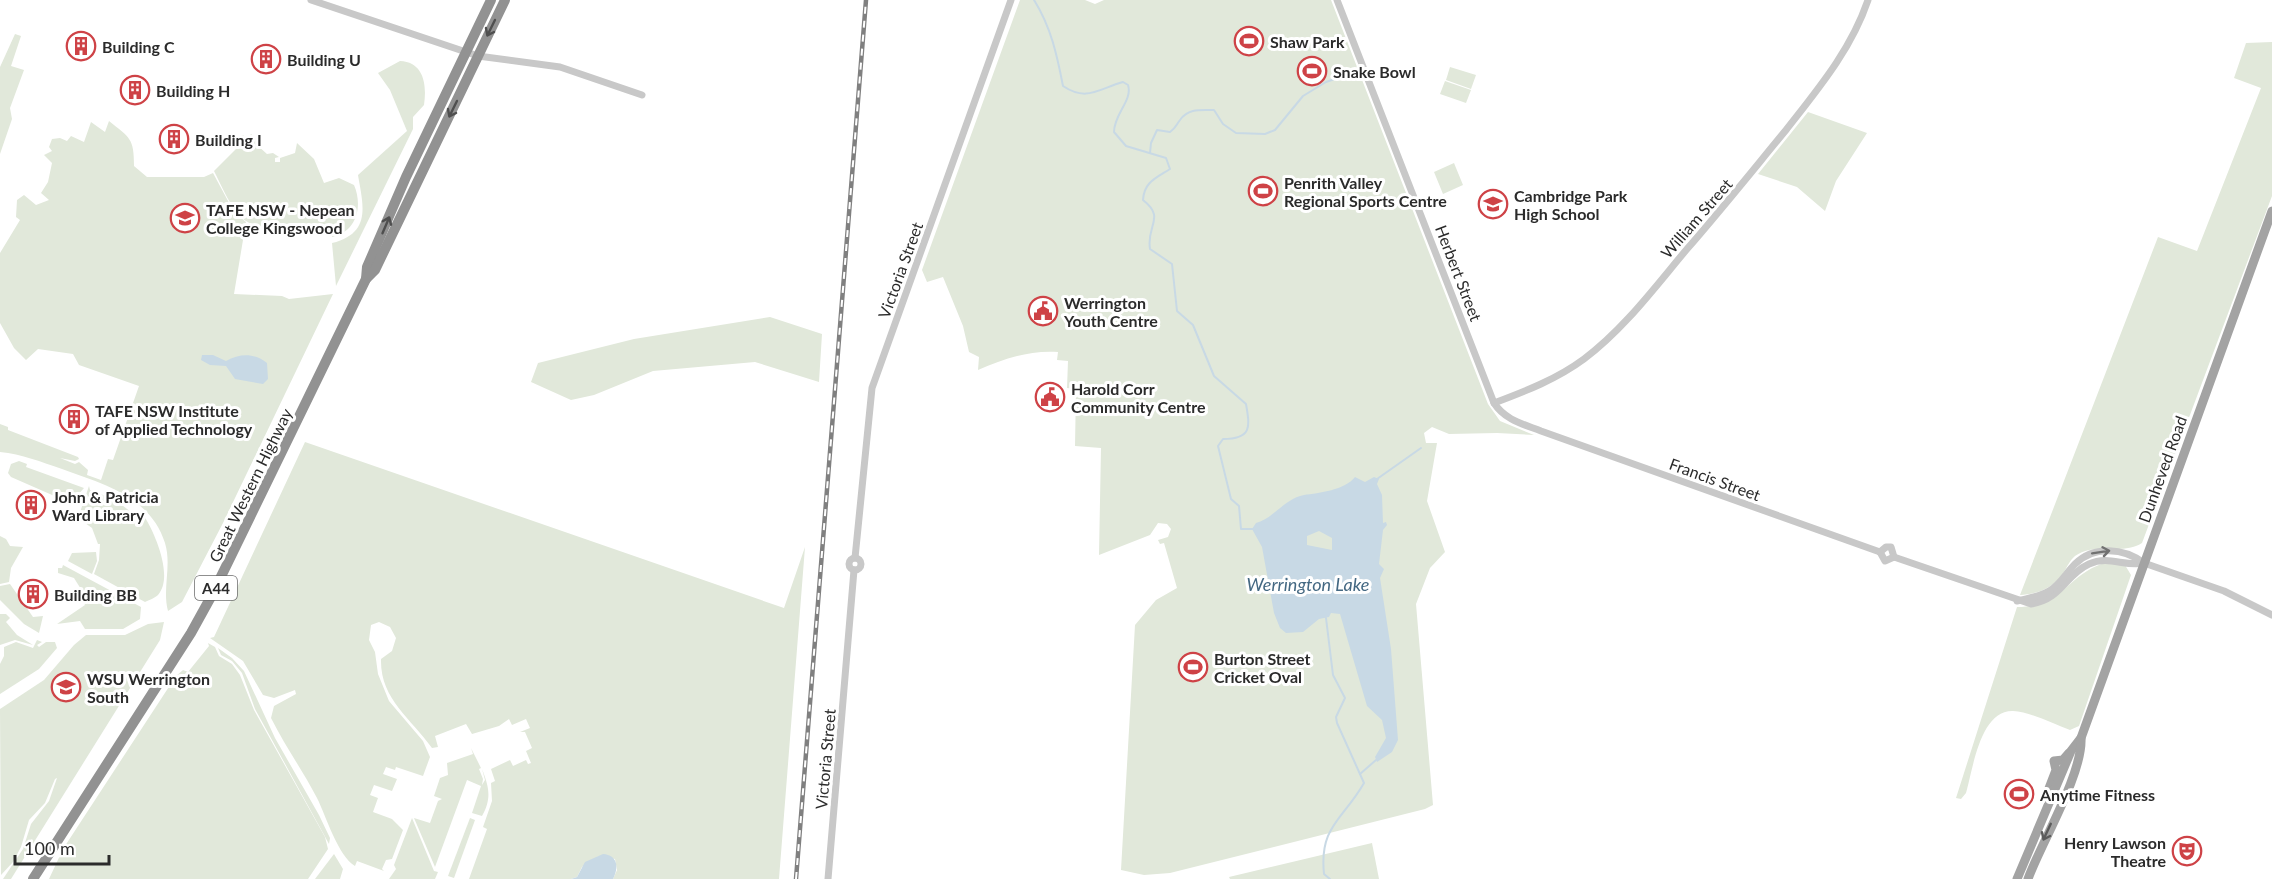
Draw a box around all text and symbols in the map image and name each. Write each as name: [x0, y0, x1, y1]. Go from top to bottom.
one-way arrow: [485, 19, 497, 37]
sports icon: Shaw Park: [1233, 25, 1265, 57]
building icon: Building C: [65, 30, 97, 62]
place label: Shaw Park: [1270, 32, 1345, 51]
place label: Building C: [102, 37, 175, 56]
building icon: Building U: [250, 43, 282, 75]
place label: Building U: [287, 50, 361, 69]
sports icon: Snake Bowl: [1296, 55, 1328, 87]
place label: Snake Bowl: [1333, 62, 1416, 81]
building icon: Building H: [119, 74, 151, 106]
place label: Building H: [156, 81, 230, 100]
one-way arrow: [446, 100, 458, 118]
building icon: Building I: [158, 123, 190, 155]
place label: Building I: [195, 130, 262, 149]
place label: Penrith Valley Regional Sports Centre: [1284, 173, 1447, 210]
street label: William Street: [1656, 174, 1736, 262]
sports icon: Penrith Valley Regional Sports Centre: [1247, 175, 1279, 207]
place label: Cambridge Park High School: [1514, 186, 1628, 223]
school or university icon: Cambridge Park High School: [1477, 188, 1509, 220]
place label: TAFE NSW - Nepean College Kingswood: [206, 200, 355, 237]
school or university icon: TAFE NSW - Nepean College Kingswood: [169, 202, 201, 234]
one-way arrow: [380, 216, 392, 234]
street label: Victoria Street: [874, 219, 926, 321]
street label: Herbert Street: [1432, 222, 1486, 324]
place label: Werrington Youth Centre: [1063, 293, 1158, 330]
public building icon: Werrington Youth Centre: [1027, 295, 1059, 327]
place label: Harold Corr Community Centre: [1071, 379, 1206, 416]
public building icon: Harold Corr Community Centre: [1034, 381, 1066, 413]
place label: TAFE NSW Institute of Applied Technology: [95, 401, 253, 438]
building icon: TAFE NSW Institute of Applied Technology: [58, 403, 90, 435]
street label: Great Western Highway: [205, 404, 296, 565]
street label: Dunheved Road: [2134, 413, 2190, 525]
street label: Francis Street: [1667, 454, 1763, 504]
place label: John & Patricia Ward Library: [52, 487, 159, 524]
building icon: John & Patricia Ward Library: [15, 489, 47, 521]
one-way arrow: [2091, 546, 2110, 557]
water label: Werrington Lake: [1247, 573, 1369, 595]
road number: A44: [195, 576, 237, 600]
building icon: Building BB: [17, 578, 49, 610]
place label: Building BB: [54, 585, 137, 604]
place label: Burton Street Cricket Oval: [1214, 649, 1310, 686]
sports icon: Burton Street Cricket Oval: [1177, 651, 1209, 683]
place label: WSU Werrington South: [87, 669, 210, 706]
school or university icon: WSU Werrington South: [50, 671, 82, 703]
street label: Victoria Street: [811, 708, 839, 810]
sports icon: Anytime Fitness: [2003, 778, 2035, 810]
place label: Anytime Fitness: [2039, 785, 2155, 804]
one-way arrow: [2041, 822, 2053, 840]
scale bar: [15, 828, 110, 866]
place label: Henry Lawson Theatre: [2064, 833, 2166, 870]
theatre icon: Henry Lawson Theatre: [2171, 835, 2203, 867]
text: 100 m: [24, 837, 75, 859]

